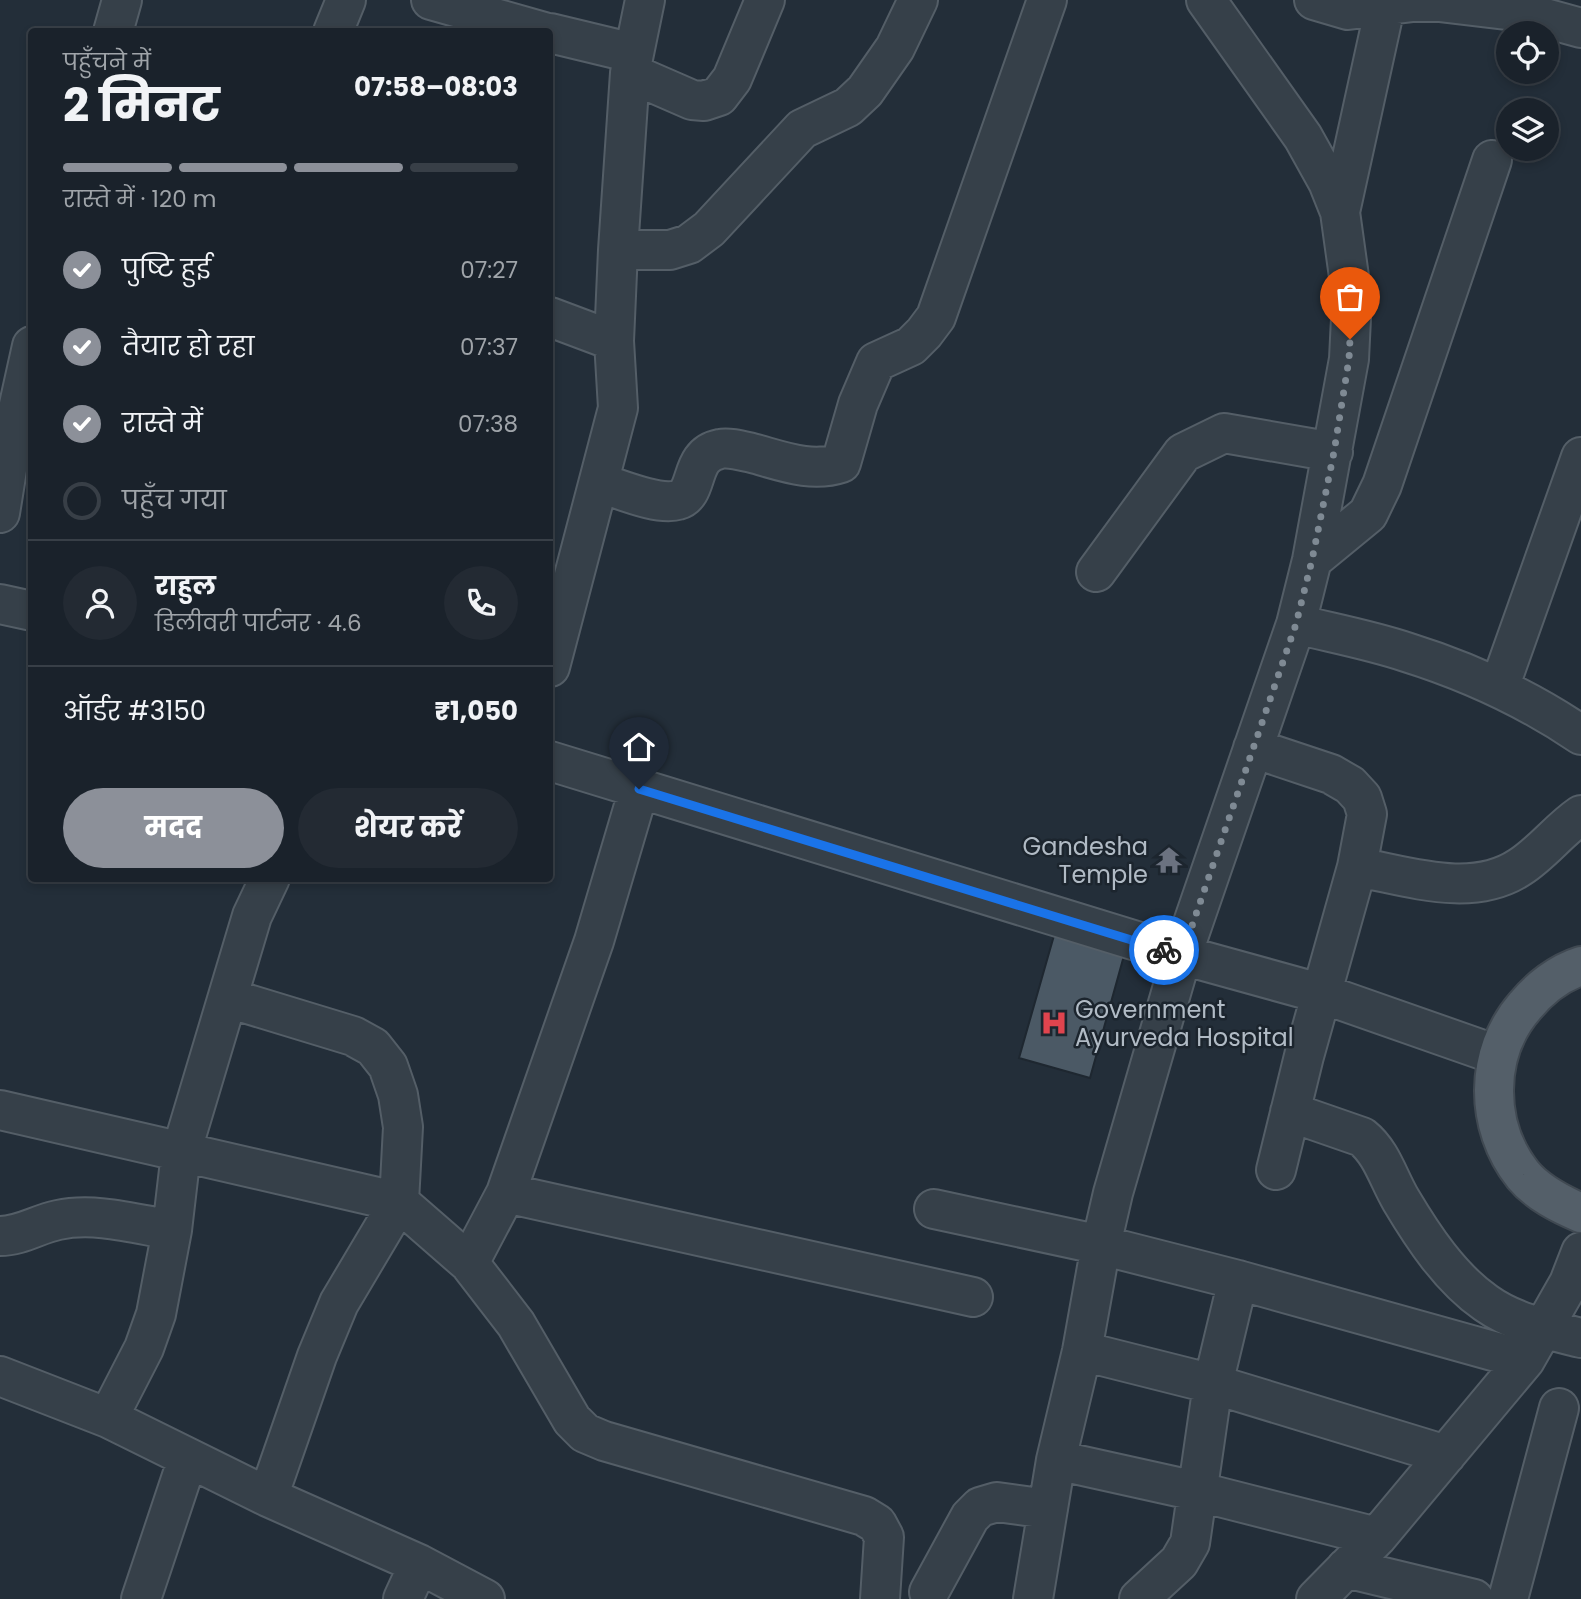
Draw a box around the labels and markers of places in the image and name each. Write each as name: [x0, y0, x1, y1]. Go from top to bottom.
pin: [1320, 267, 1380, 339]
pin: [609, 717, 669, 789]
place label: Gandesha Temple: [1023, 830, 1148, 891]
temple icon: Gandesha Temple: [1154, 845, 1184, 875]
place label: Government Ayurveda Hospital: [1075, 993, 1294, 1054]
hospital icon: Government Ayurveda Hospital: [1039, 1008, 1069, 1038]

